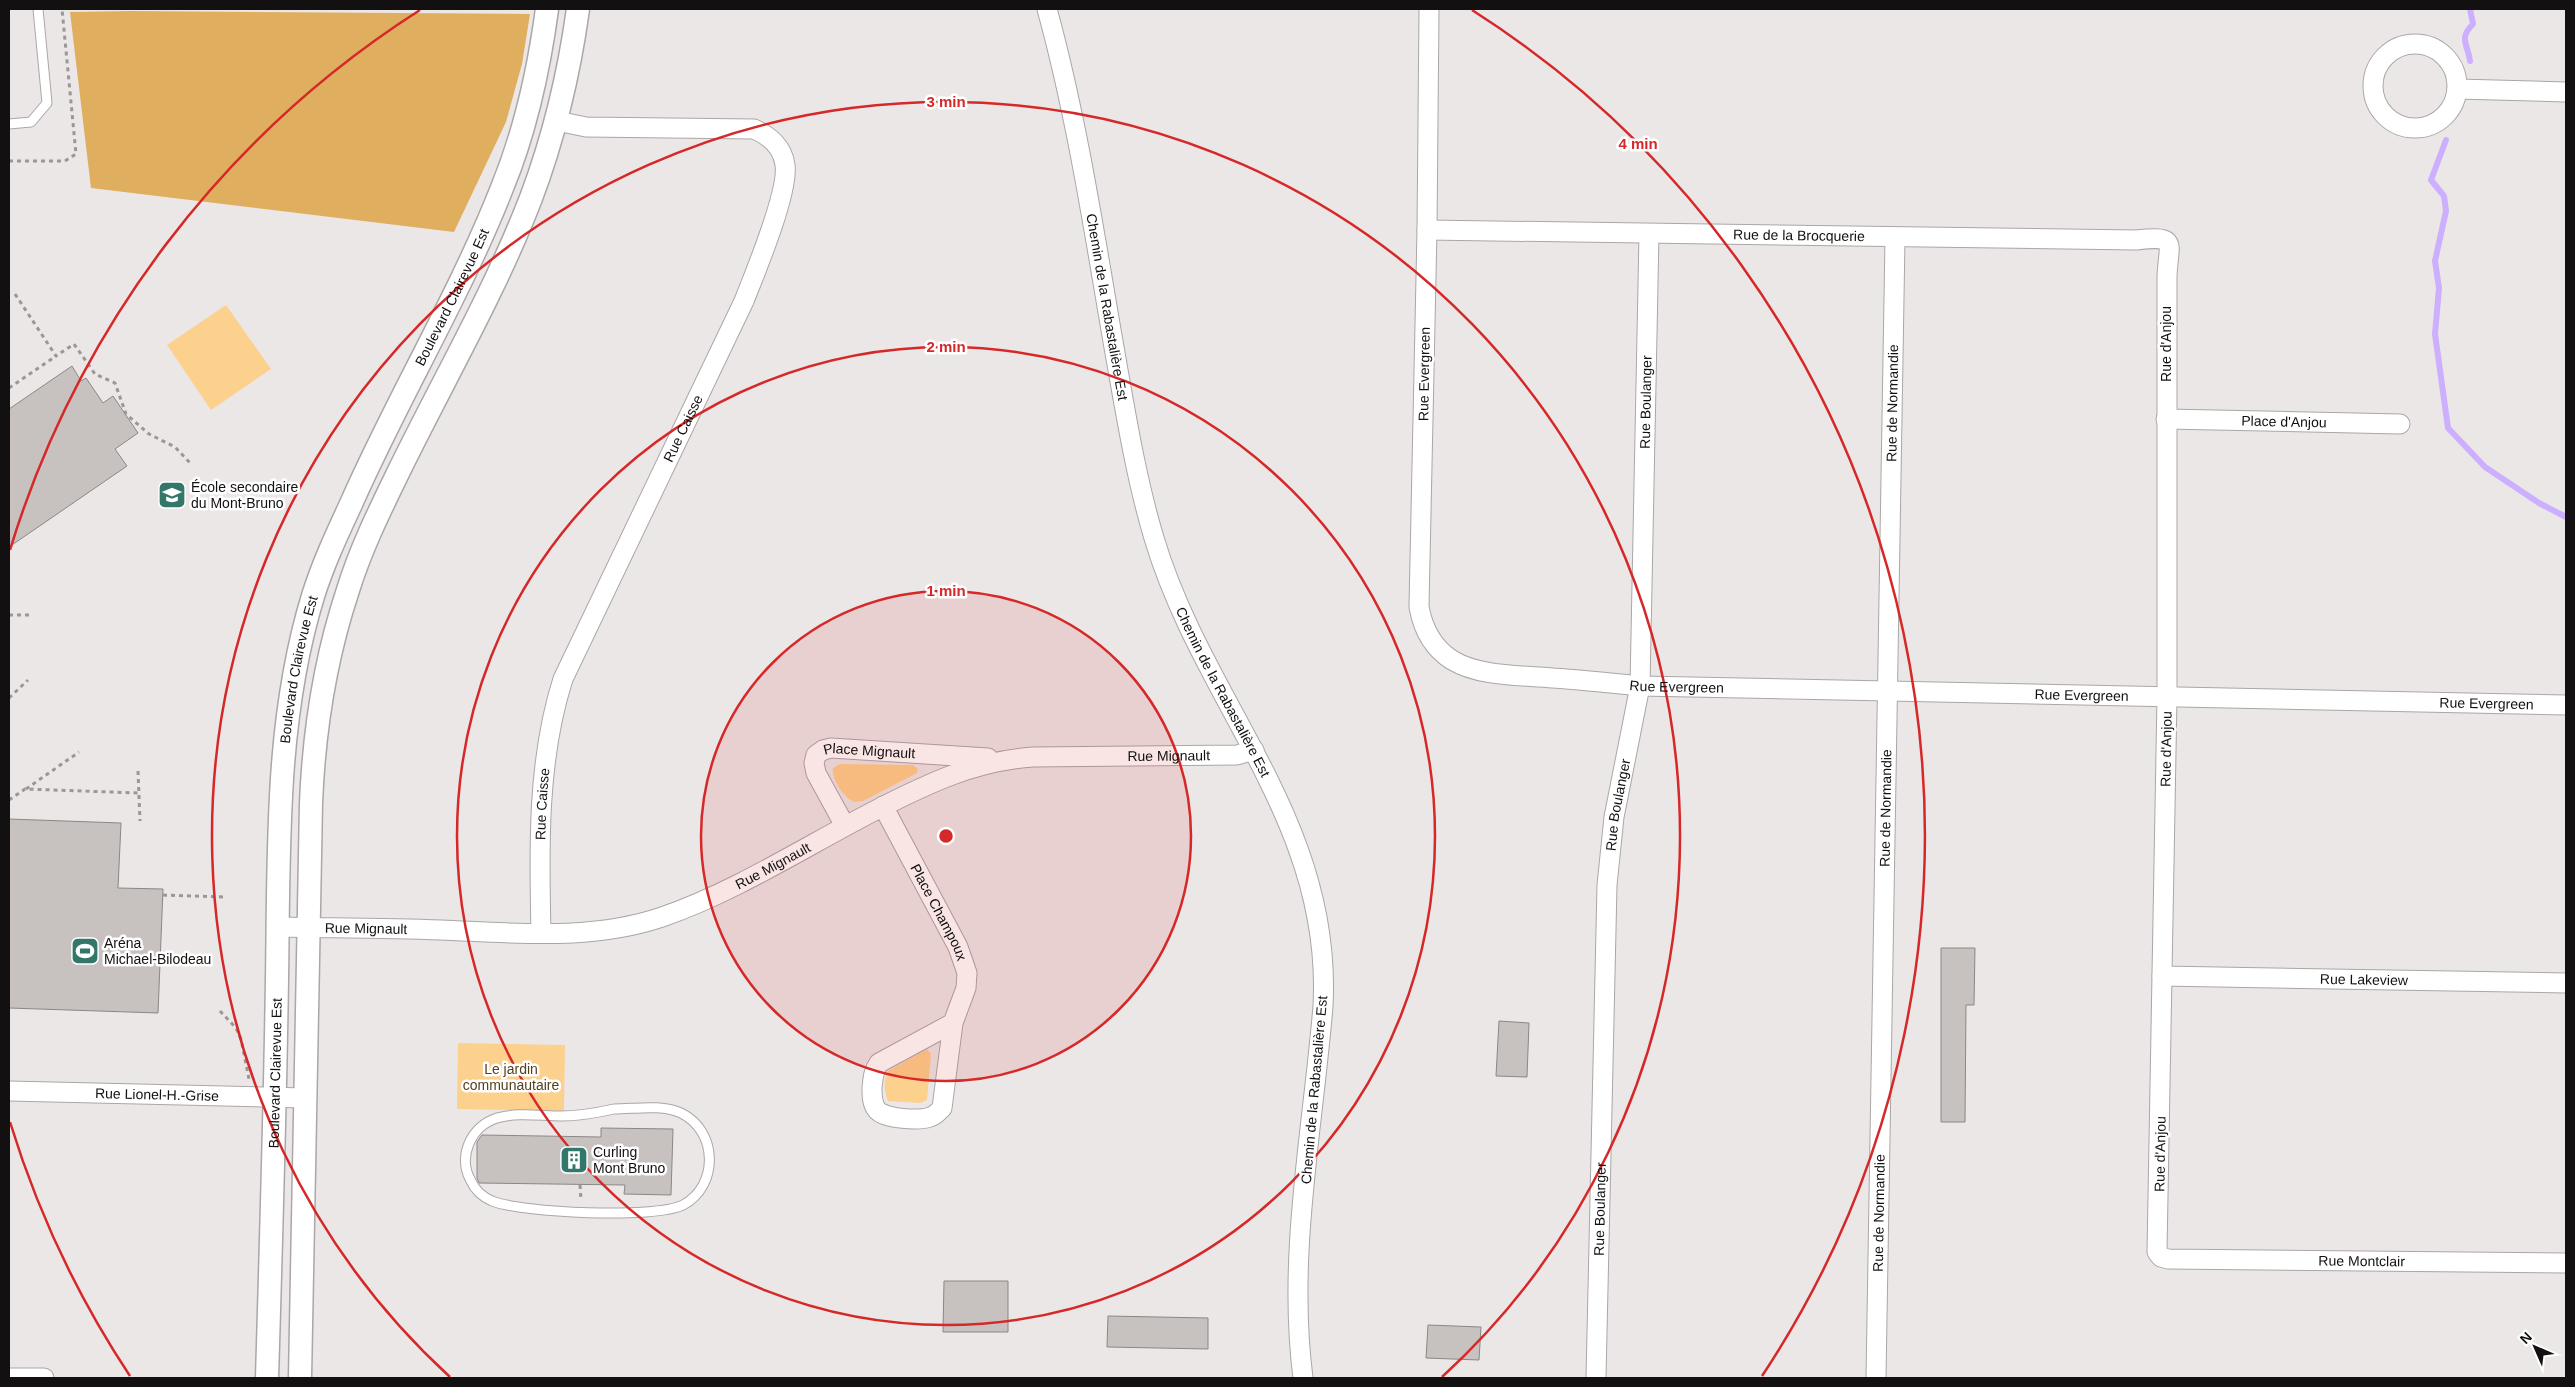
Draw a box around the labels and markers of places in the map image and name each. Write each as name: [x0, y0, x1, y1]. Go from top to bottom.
place label: École secondaire du Mont-Bruno: [191, 479, 299, 511]
school or university icon: École secondaire du Mont-Bruno: [157, 480, 187, 510]
centre of rings: [937, 827, 955, 845]
place label: Aréna Michael-Bilodeau: [104, 935, 211, 967]
sports icon: Aréna Michael-Bilodeau: [70, 936, 100, 966]
place label: Curling Mont Bruno: [593, 1144, 666, 1176]
building icon: Curling Mont Bruno: [559, 1145, 589, 1175]

